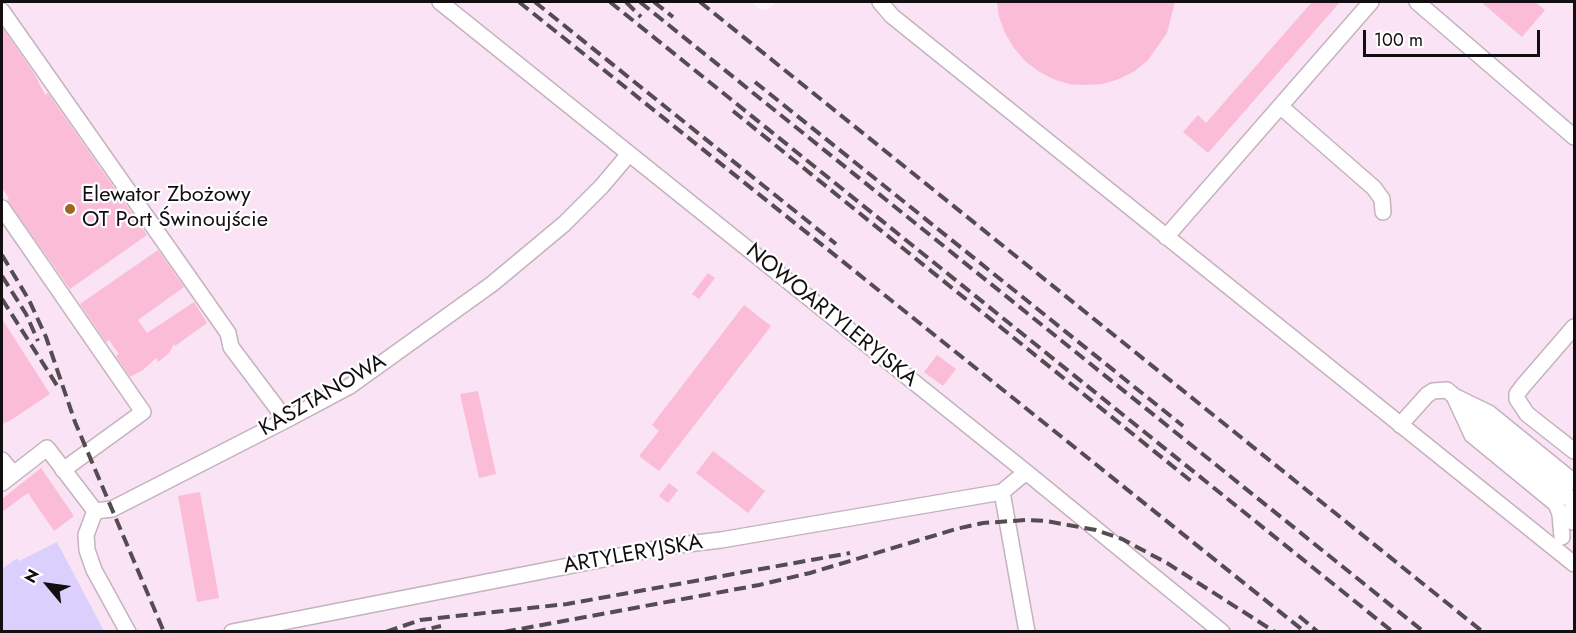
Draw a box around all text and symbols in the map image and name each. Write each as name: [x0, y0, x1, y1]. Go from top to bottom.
scale bar: [1366, 18, 1543, 56]
text: 100 m: [1374, 27, 1423, 53]
place label: Elewator Zbożowy OT Port Świnoujście: [82, 183, 268, 234]
marker: Elewator Zbożowy OT Port Świnoujście: [63, 202, 77, 216]
street label: NOWOARTYLERYJSKA: [740, 239, 922, 393]
street label: KASZTANOWA: [255, 349, 391, 443]
street label: ARTYLERYJSKA: [561, 530, 705, 580]
north arrow: [18, 555, 78, 615]
text: N: [19, 565, 45, 587]

